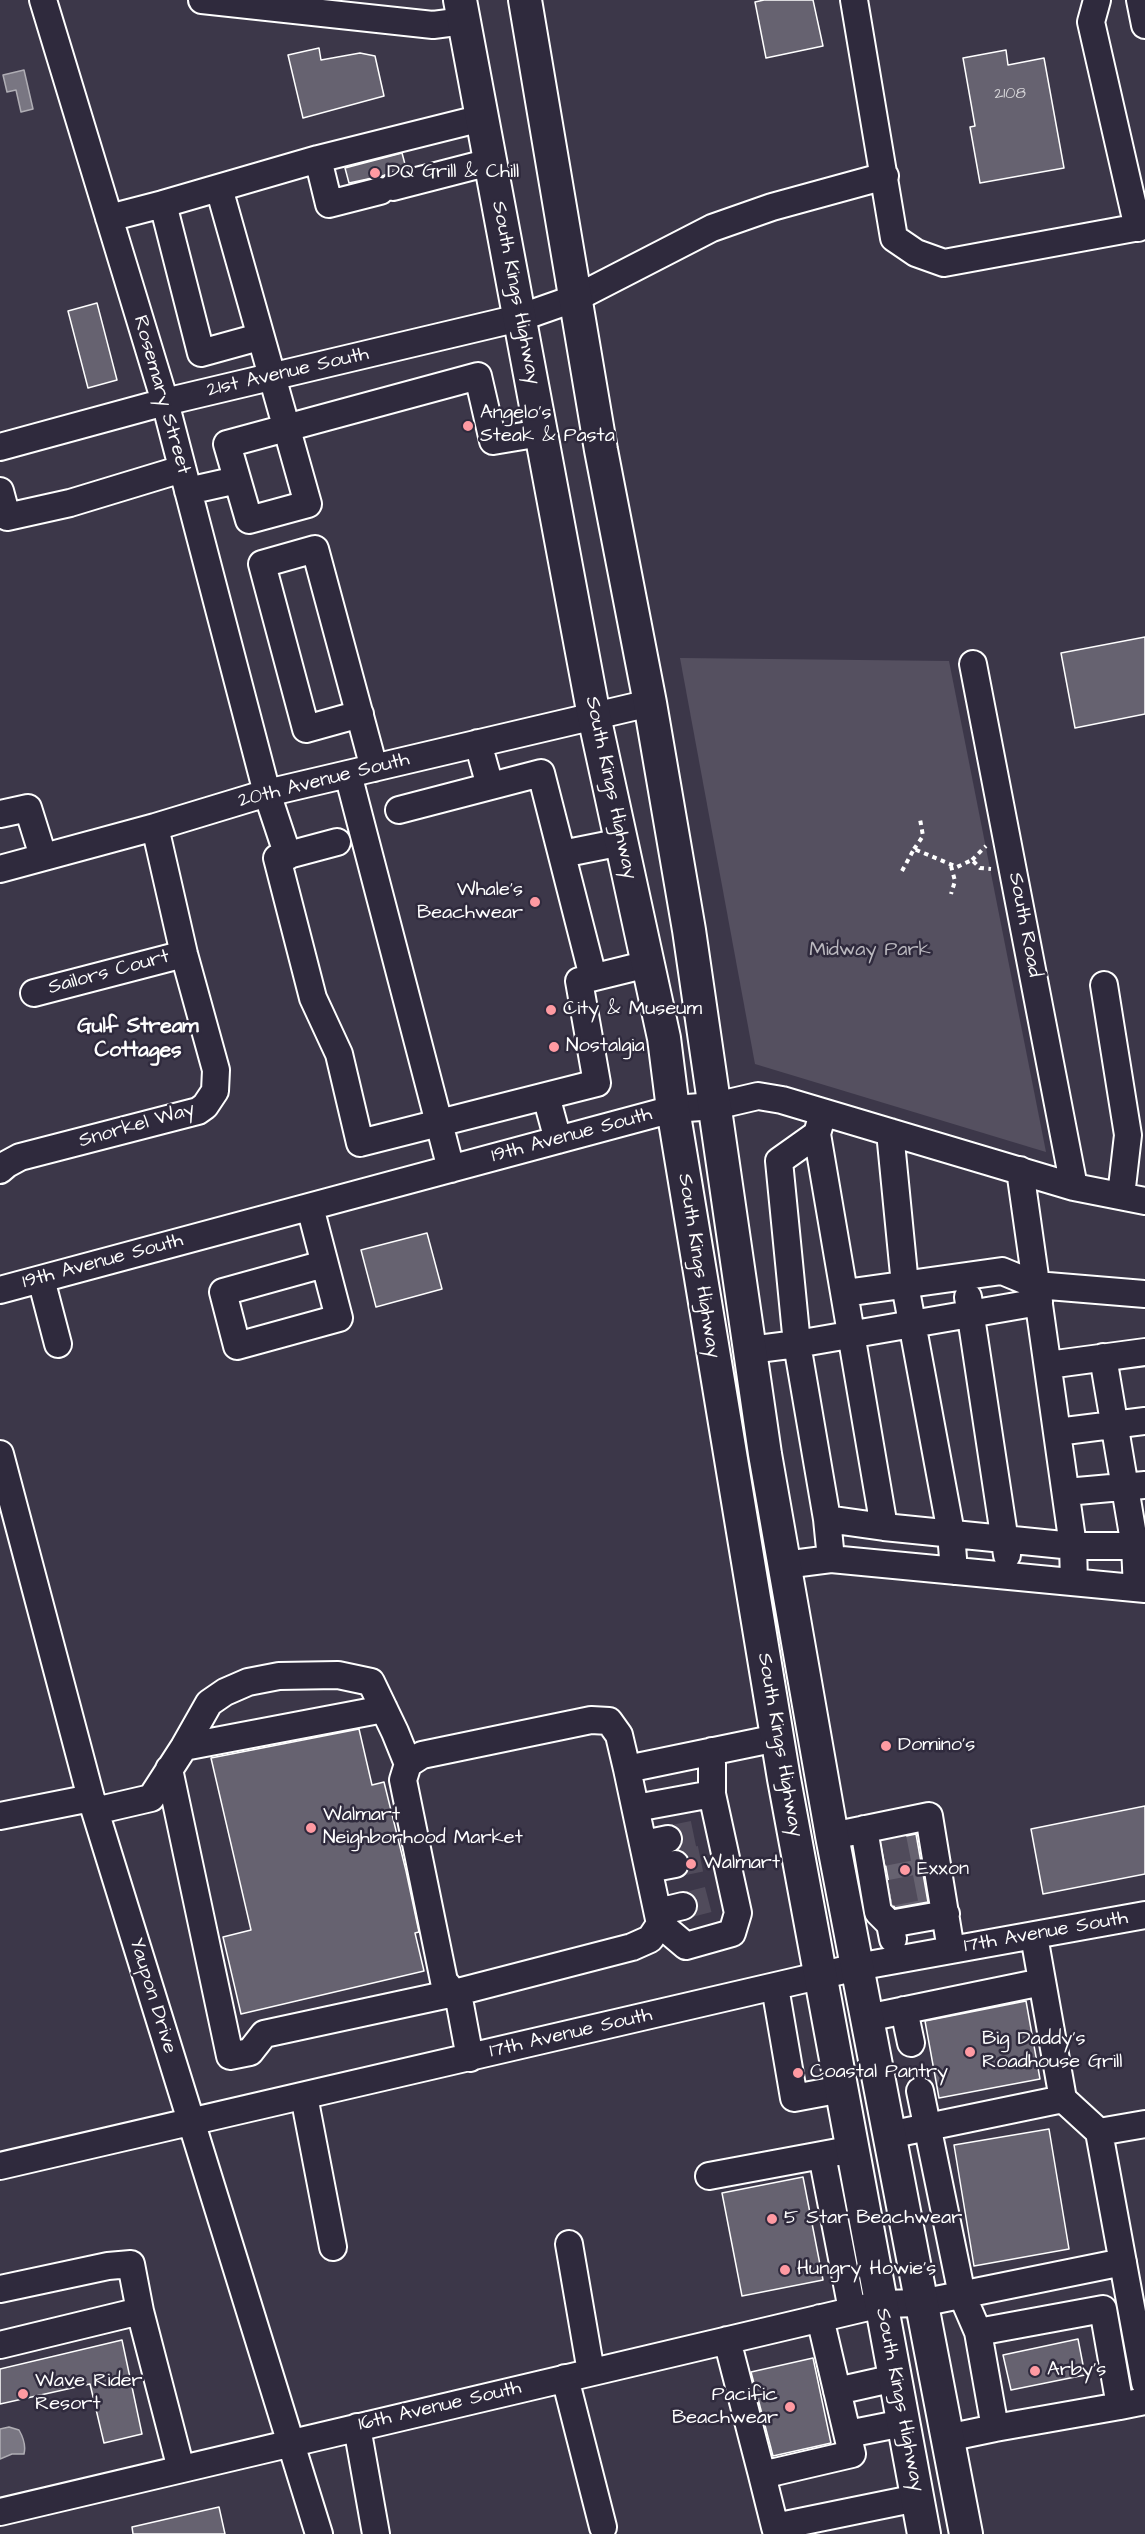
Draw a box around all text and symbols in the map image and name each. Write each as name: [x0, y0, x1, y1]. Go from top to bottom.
house number: 2108: [994, 85, 1026, 105]
place label: DQ Grill & Chill: [387, 161, 519, 185]
marker: DQ Grill & Chill: [368, 166, 382, 180]
street label: South Kings Highway: [485, 199, 545, 387]
street label: Rosemary Street: [127, 313, 195, 477]
street label: 21st Avenue South: [205, 343, 371, 403]
place label: Angelo's Steak & Pasta: [480, 402, 615, 449]
marker: Angelo's Steak & Pasta: [461, 419, 475, 433]
street label: South Kings Highway: [579, 694, 641, 882]
street label: 20th Avenue South: [236, 748, 412, 814]
street label: South Road: [1002, 871, 1046, 979]
place label: Whale's Beachwear: [417, 879, 523, 926]
marker: Whale's Beachwear: [528, 895, 542, 909]
park label: Midway Park: [809, 939, 931, 963]
street label: Sailors Court: [46, 945, 172, 1001]
place label: City & Museum: [563, 998, 702, 1022]
marker: City & Museum: [544, 1003, 558, 1017]
district label: Gulf Stream Cottages: [77, 1015, 199, 1065]
place label: Nostalgia: [566, 1035, 645, 1059]
marker: Nostalgia: [547, 1040, 561, 1054]
street label: Snorkel Way: [76, 1098, 198, 1154]
street label: 19th Avenue South: [489, 1103, 655, 1169]
street label: South Kings Highway: [672, 1172, 724, 1360]
street label: 19th Avenue South: [20, 1229, 186, 1295]
street label: South Kings Highway: [751, 1651, 807, 1839]
place label: Domino's: [898, 1734, 975, 1758]
marker: Domino's: [879, 1739, 893, 1753]
place label: Walmart Neighborhood Market: [323, 1804, 523, 1851]
marker: Walmart Neighborhood Market: [304, 1821, 318, 1835]
place label: Walmart: [703, 1852, 780, 1876]
marker: Walmart: [684, 1857, 698, 1871]
place label: Exxon: [917, 1858, 969, 1882]
marker: Exxon: [898, 1863, 912, 1877]
street label: 17th Avenue South: [962, 1907, 1130, 1959]
street label: Yaupon Drive: [123, 1935, 181, 2057]
street label: 17th Avenue South: [487, 2004, 655, 2064]
place label: Big Daddy's Roadhouse Grill: [982, 2028, 1122, 2075]
marker: Big Daddy's Roadhouse Grill: [963, 2045, 977, 2059]
place label: Coastal Pantry: [810, 2061, 948, 2085]
marker: Coastal Pantry: [791, 2066, 805, 2080]
place label: 5 Star Beachwear: [784, 2207, 962, 2231]
marker: 5 Star Beachwear: [765, 2212, 779, 2226]
place label: Hungry Howie's: [797, 2258, 936, 2282]
marker: Hungry Howie's: [778, 2263, 792, 2277]
street label: South Kings Highway: [869, 2306, 929, 2494]
place label: Arby's: [1047, 2359, 1106, 2383]
marker: Arby's: [1028, 2364, 1042, 2378]
place label: Wave Rider Resort: [35, 2370, 143, 2417]
street label: 16th Avenue South: [356, 2377, 524, 2437]
place label: Pacific Beachwear: [672, 2384, 778, 2431]
marker: Wave Rider Resort: [16, 2387, 30, 2401]
marker: Pacific Beachwear: [783, 2400, 797, 2414]

